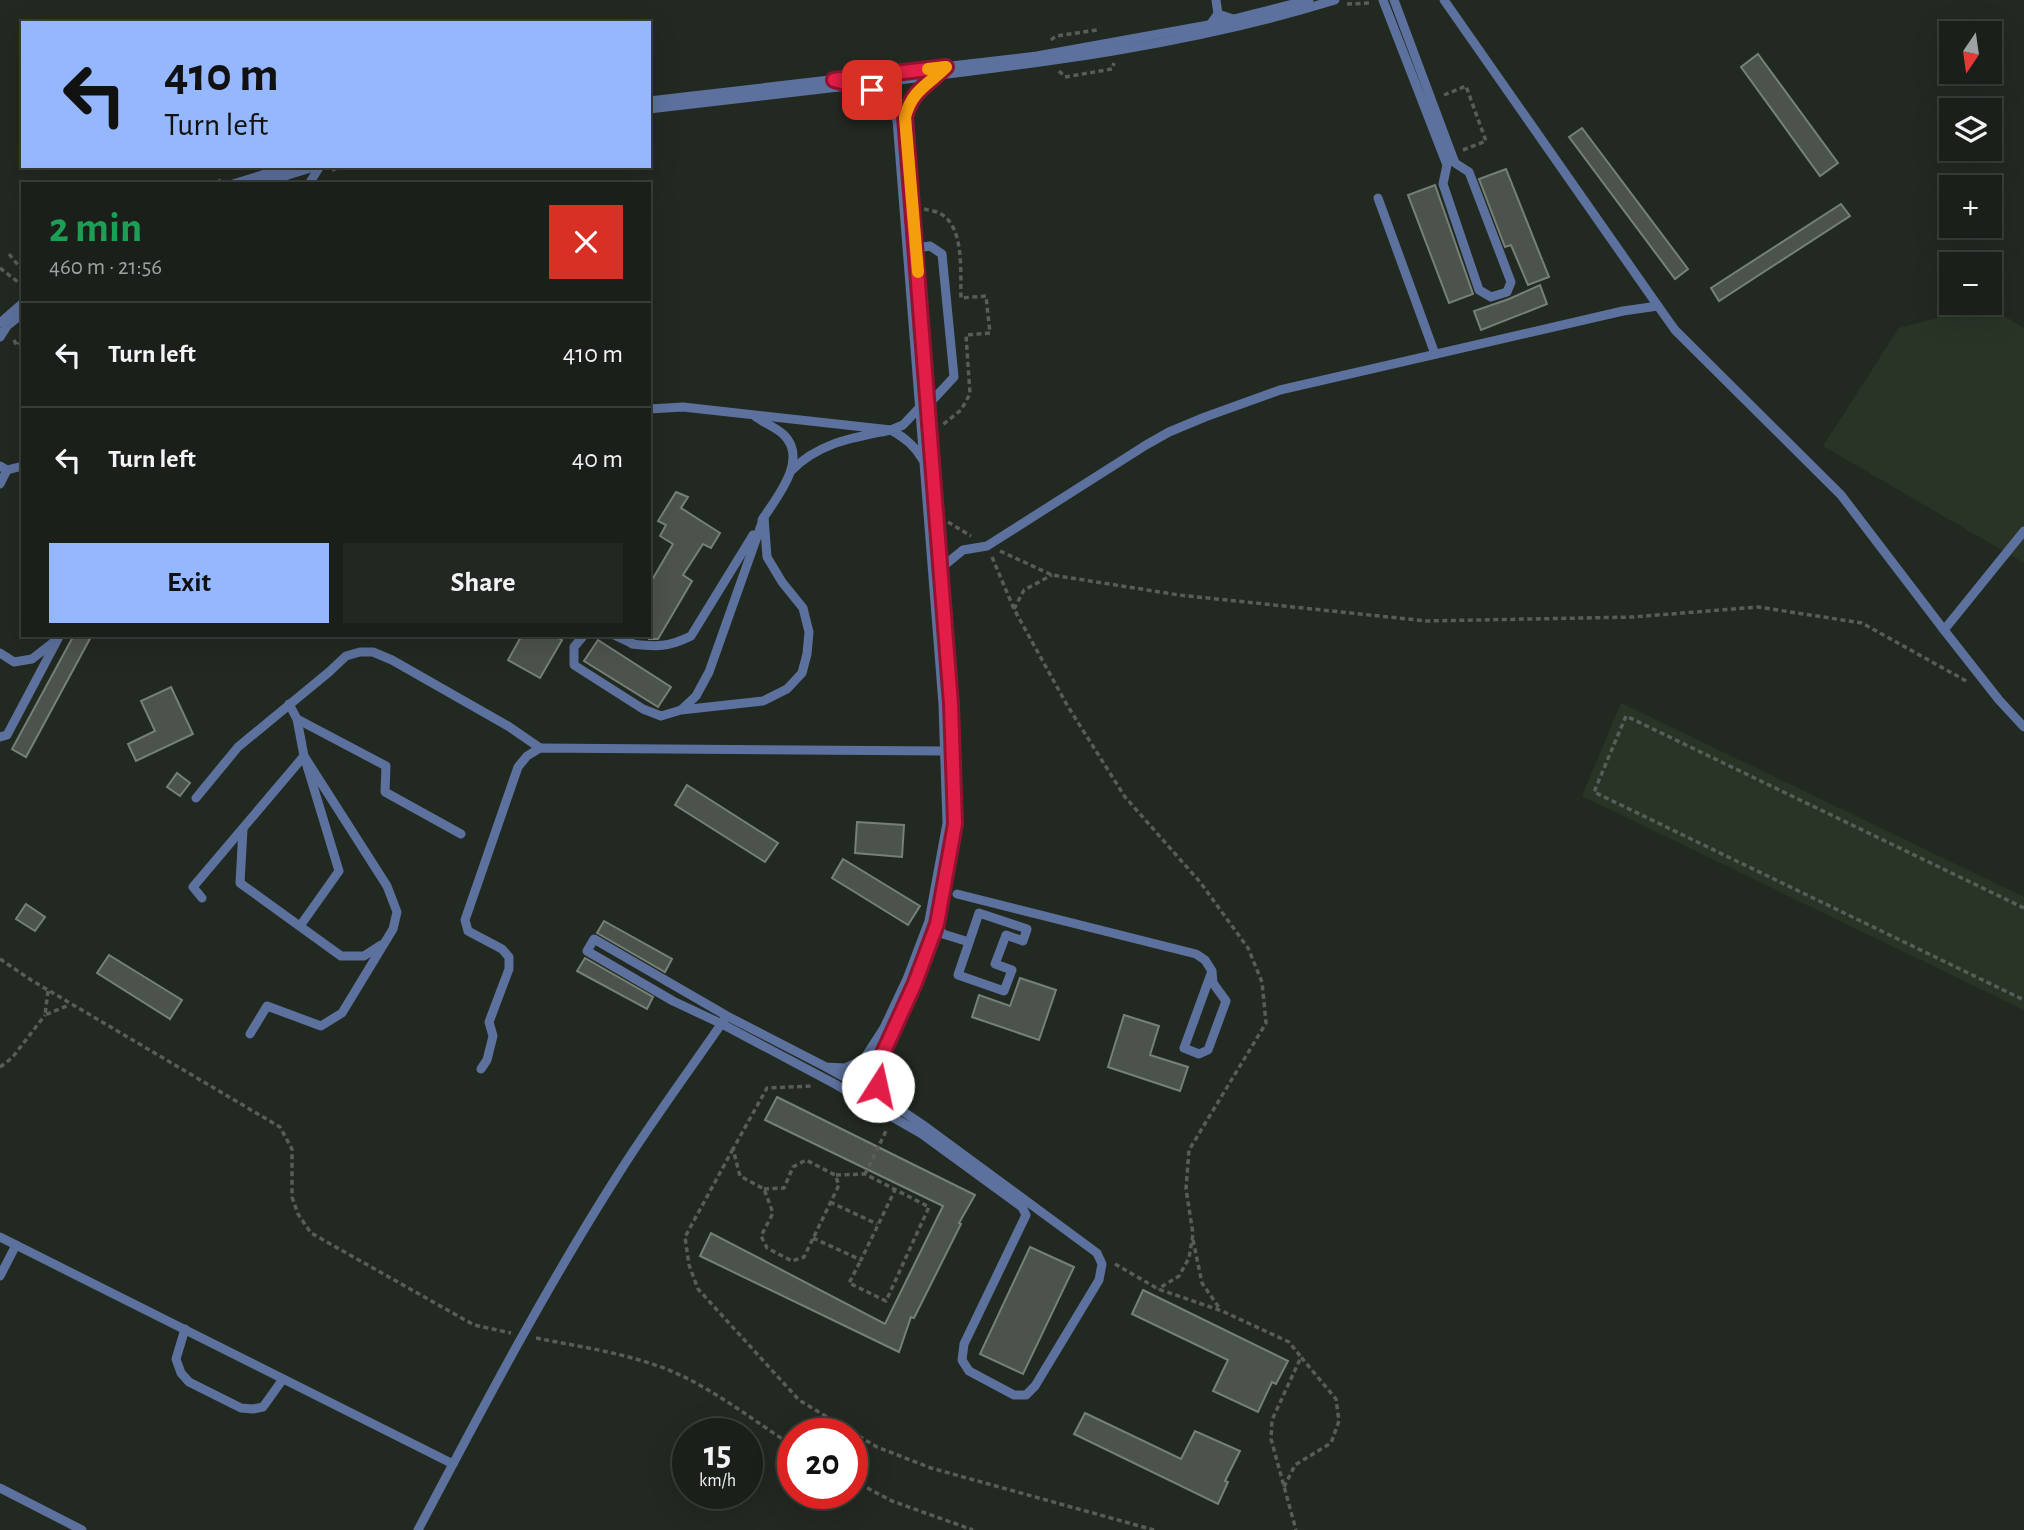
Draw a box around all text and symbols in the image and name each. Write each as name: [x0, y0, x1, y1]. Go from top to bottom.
north arrow: [1939, 21, 2002, 84]
map controls: [1939, 21, 2002, 315]
icon: left: [49, 49, 140, 140]
text: 410 m: [164, 51, 279, 100]
pin: [842, 60, 902, 120]
icon: arrive: [853, 71, 891, 109]
button: layers: [1939, 98, 2002, 161]
text: Turn left: [164, 109, 268, 141]
button: +: [1939, 175, 2002, 238]
button: close: [549, 205, 623, 279]
text: 2 min: [49, 207, 142, 249]
button: −: [1939, 252, 2002, 315]
text: 460 m · 21:56: [49, 256, 162, 279]
icon: left: [49, 336, 87, 374]
text: Turn left: [108, 341, 196, 367]
text: 410 m: [563, 341, 623, 367]
icon: left: [49, 441, 87, 479]
text: Turn left: [108, 446, 196, 472]
text: 40 m: [572, 446, 623, 472]
button: Exit: [49, 543, 329, 623]
button: Share: [343, 543, 623, 623]
position arrow: [841, 1049, 915, 1123]
speed limit sign: 20: [777, 1418, 868, 1509]
text: 15: [704, 1437, 731, 1472]
text: km/h: [699, 1472, 736, 1490]

